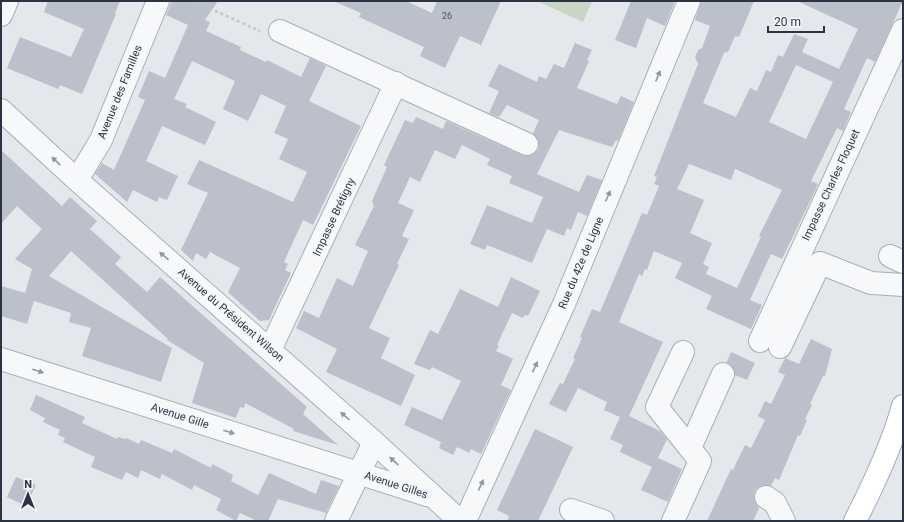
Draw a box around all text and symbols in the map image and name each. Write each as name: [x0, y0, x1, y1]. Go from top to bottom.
scale bar: [768, 8, 824, 34]
house number: 26: [442, 11, 452, 21]
text: 20 m: [774, 15, 801, 29]
street label: Avenue des Familles: [95, 43, 145, 141]
one-way arrow: [655, 71, 661, 82]
street label: Impasse Charles Floquet: [799, 127, 863, 243]
one-way arrow: [51, 156, 61, 166]
street label: Impasse Brétigny: [310, 175, 358, 258]
one-way arrow: [606, 190, 612, 202]
street label: Rue du 42e de Ligne: [556, 215, 606, 311]
one-way arrow: [158, 252, 169, 261]
street label: Avenue du Président Wilson: [175, 265, 287, 365]
one-way arrow: [532, 361, 538, 373]
one-way arrow: [32, 368, 44, 374]
street label: Avenue Gille: [149, 401, 211, 432]
one-way arrow: [340, 412, 350, 421]
one-way arrow: [223, 429, 235, 435]
one-way arrow: [390, 457, 399, 466]
street label: Avenue Gilles: [363, 469, 430, 501]
north arrow: [8, 474, 48, 514]
text: N: [24, 478, 32, 491]
one-way arrow: [478, 480, 484, 491]

